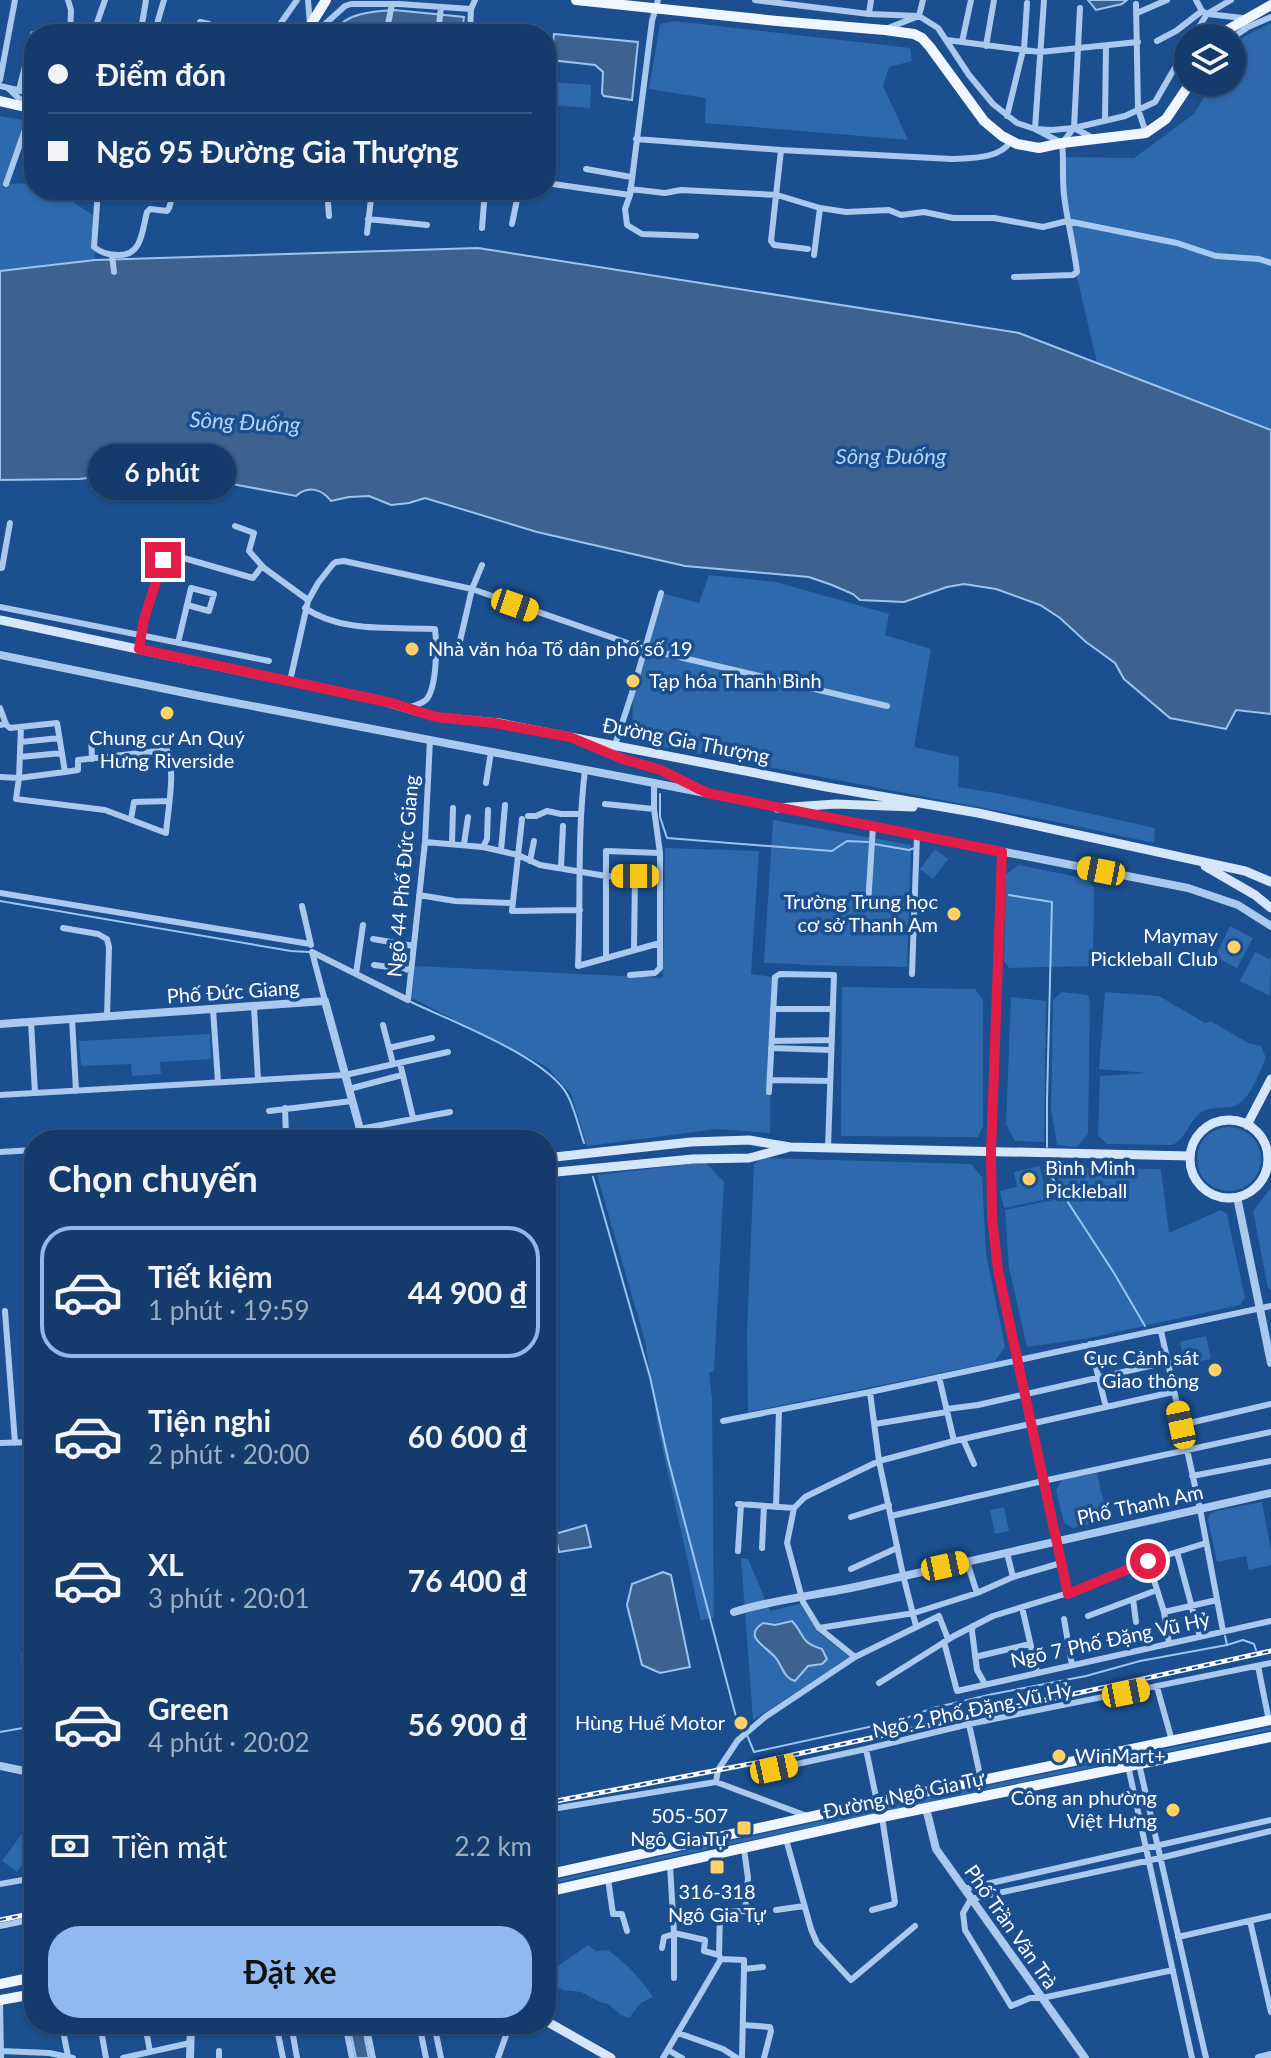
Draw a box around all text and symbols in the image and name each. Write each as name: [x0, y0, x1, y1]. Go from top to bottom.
map controls: [1174, 24, 1246, 96]
button: layers: [1174, 24, 1246, 96]
text: Điểm đón: [96, 56, 226, 92]
text: Ngõ 95 Đường Gia Thượng: [96, 133, 459, 169]
water label: Sông Đuống: [189, 405, 301, 438]
water label: Sông Đuống: [836, 442, 947, 469]
callout: 6 phút: [89, 444, 237, 500]
text: 6 phút: [124, 456, 200, 488]
route end: [145, 542, 181, 578]
car: [488, 586, 542, 624]
place label: Nhà văn hóa Tổ dân phố số 19: [428, 636, 693, 660]
marker: Nhà văn hóa Tổ dân phố số 19: [403, 640, 421, 658]
place label: Tạp hóa Thanh Bình: [649, 668, 822, 692]
marker: Tạp hóa Thanh Bình: [624, 672, 642, 690]
marker: Chung cư An Quý Hưng Riverside: [158, 704, 176, 722]
street label: Đường Gia Thượng: [601, 712, 772, 768]
place label: Chung cư An Quý Hưng Riverside: [89, 725, 245, 772]
street label: Ngõ 44 Phố Đức Giang: [381, 774, 423, 978]
car: [1075, 855, 1127, 887]
car: [611, 864, 659, 888]
place label: Trường Trung học cơ sở Thanh Am: [783, 889, 938, 936]
marker: Trường Trung học cơ sở Thanh Am: [945, 905, 963, 923]
place label: Maymay Pickleball Club: [1090, 923, 1219, 970]
marker: Maymay Pickleball Club: [1225, 938, 1243, 956]
street label: Phố Đức Giang: [166, 974, 300, 1008]
place label: Bình Minh Pickleball: [1045, 1155, 1136, 1202]
text: Chọn chuyến: [48, 1156, 258, 1200]
marker: Bình Minh Pickleball: [1020, 1170, 1038, 1188]
icon: car: [52, 1256, 124, 1328]
text: Tiết kiệm: [148, 1258, 273, 1294]
text: 44 900 ₫: [408, 1274, 528, 1310]
text: 1 phút · 19:59: [148, 1294, 310, 1326]
place label: Cục Cảnh sát Giao thông: [1084, 1345, 1199, 1392]
marker: Cục Cảnh sát Giao thông: [1206, 1361, 1224, 1379]
car: [1164, 1399, 1198, 1451]
icon: car: [52, 1400, 124, 1472]
text: Tiện nghi: [148, 1402, 271, 1438]
text: 60 600 ₫: [408, 1418, 528, 1454]
text: 2 phút · 20:00: [148, 1438, 310, 1470]
street label: Phố Thanh Am: [1074, 1479, 1205, 1529]
route start: [1130, 1543, 1166, 1579]
icon: car: [52, 1544, 124, 1616]
text: XL: [148, 1546, 184, 1582]
car: [919, 1549, 971, 1583]
text: 76 400 ₫: [408, 1562, 528, 1598]
text: 3 phút · 20:01: [148, 1582, 310, 1614]
street label: Ngõ 7 Phố Đặng Vũ Hỷ: [1008, 1606, 1212, 1672]
street label: Ngõ 2 Phố Đặng Vũ Hỷ: [870, 1676, 1074, 1742]
car: [1100, 1677, 1152, 1709]
icon: car: [52, 1688, 124, 1760]
text: Green: [148, 1690, 229, 1726]
text: 56 900 ₫: [408, 1706, 528, 1742]
place label: Hùng Huế Motor: [575, 1710, 726, 1734]
marker: Hùng Huế Motor: [732, 1714, 750, 1732]
text: 4 phút · 20:02: [148, 1726, 310, 1758]
place label: WinMart+: [1075, 1743, 1166, 1767]
marker: WinMart+: [1050, 1747, 1068, 1765]
car: [748, 1752, 800, 1786]
street label: Đường Ngô Gia Tự: [821, 1765, 987, 1823]
place label: Công an phường Việt Hưng: [1011, 1785, 1157, 1832]
marker: Công an phường Việt Hưng: [1164, 1801, 1182, 1819]
place label: 505-507 Ngô Gia Tự: [630, 1803, 728, 1850]
marker: 505-507 Ngô Gia Tự: [735, 1819, 753, 1837]
icon: cash: [48, 1824, 92, 1868]
text: Tiền mặt: [112, 1828, 227, 1864]
text: 2.2 km: [454, 1830, 532, 1862]
marker: 316-318 Ngô Gia Tự: [708, 1858, 726, 1876]
street label: Phố Trần Văn Trà: [960, 1860, 1063, 1993]
place label: 316-318 Ngô Gia Tự: [668, 1879, 766, 1926]
button: Đặt xe: [48, 1926, 532, 2018]

